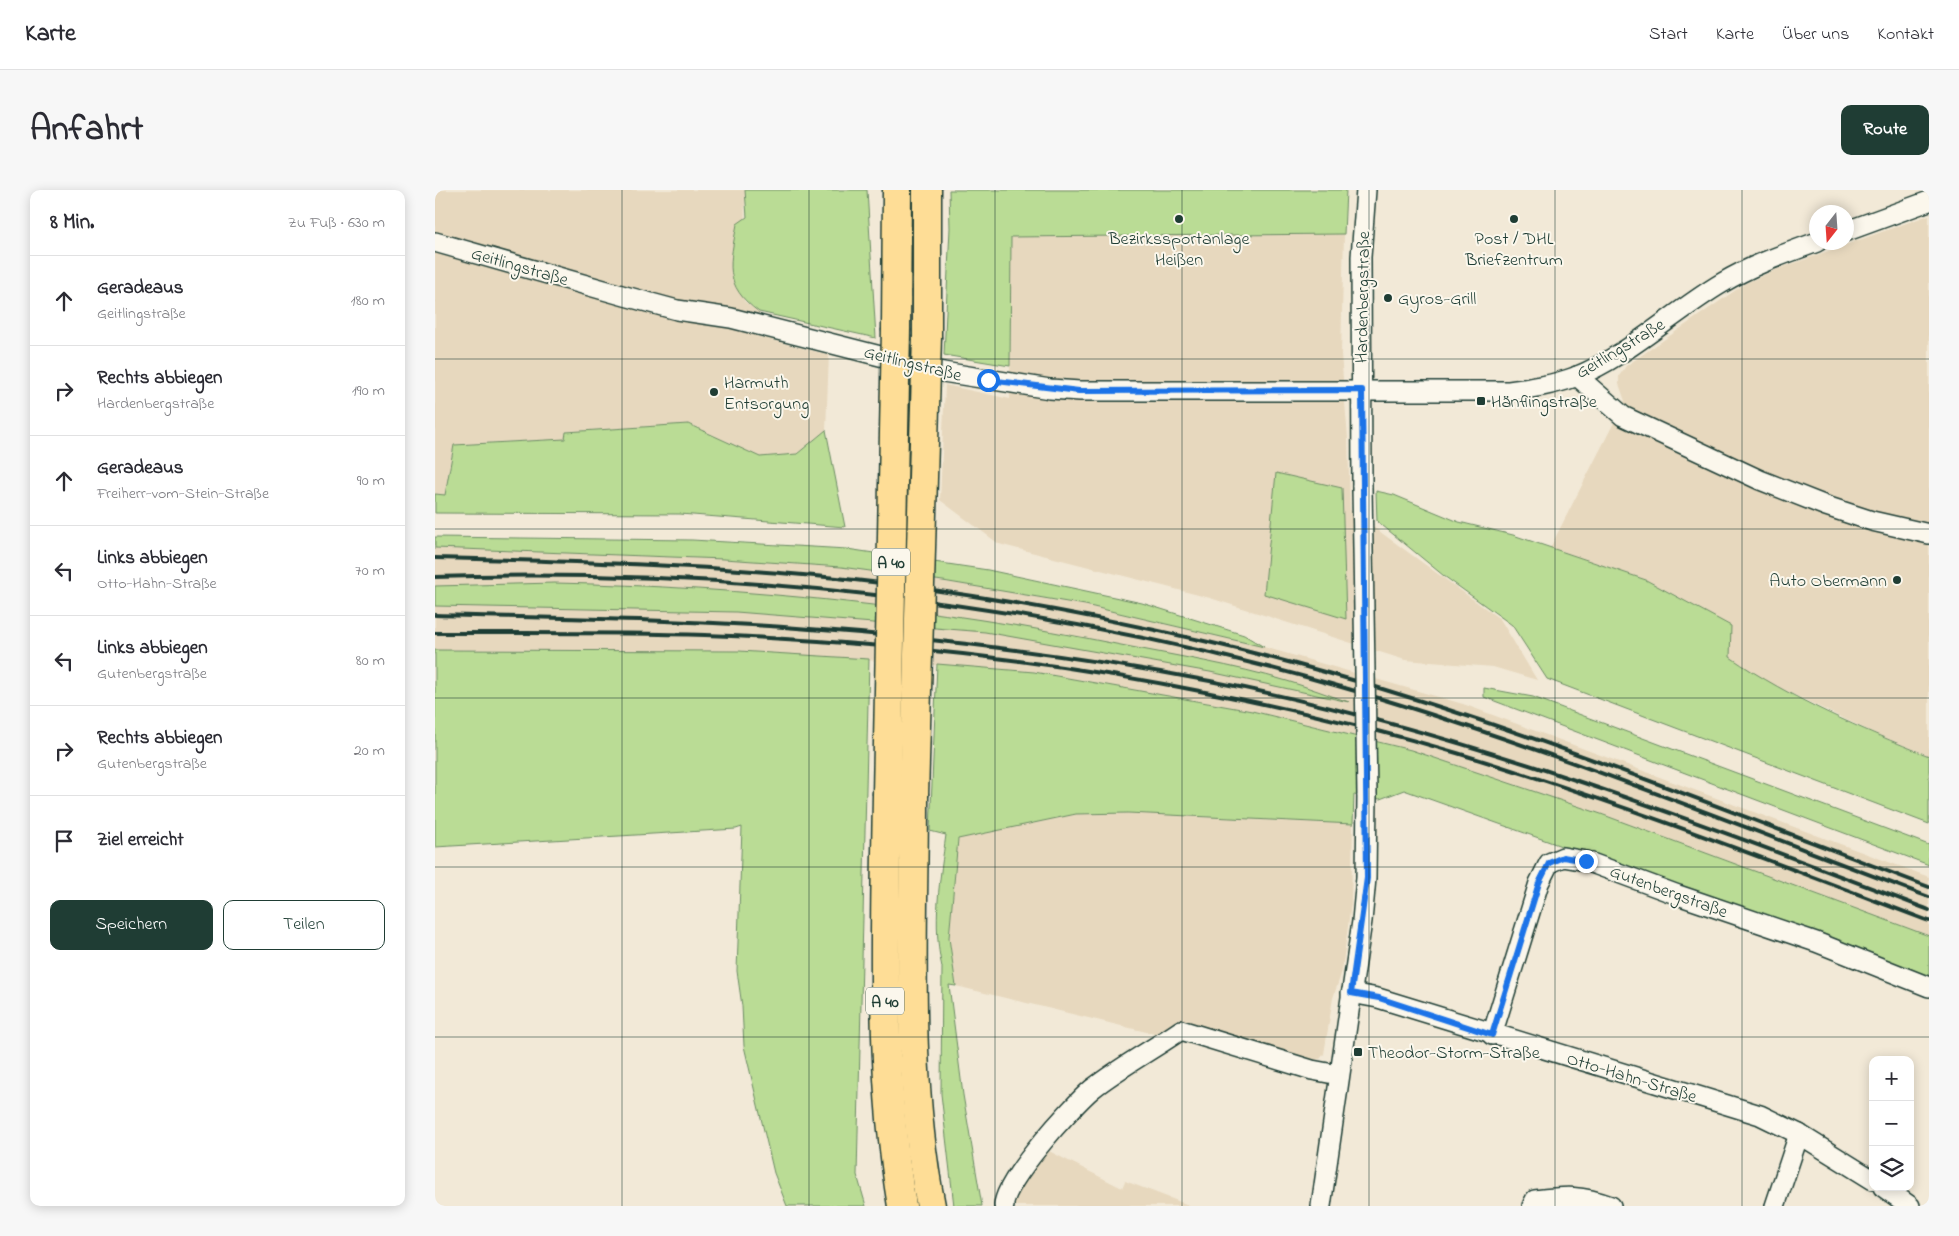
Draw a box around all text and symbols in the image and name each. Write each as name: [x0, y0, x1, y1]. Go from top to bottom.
text: Karte: [25, 17, 76, 52]
text: Start: [1649, 22, 1688, 48]
text: Karte: [1716, 22, 1754, 48]
text: Über uns: [1782, 22, 1849, 48]
text: Kontakt: [1877, 22, 1934, 48]
text: Anfahrt: [30, 105, 143, 156]
button: Route: [1841, 105, 1929, 155]
north arrow: [1809, 205, 1854, 250]
text: 8 Min.: [50, 208, 94, 238]
text: Zu Fuß · 630 m: [288, 211, 385, 235]
marker: Bezirkssportanlage Heißen: [1173, 213, 1185, 225]
marker: Post / DHL Briefzentrum: [1508, 213, 1520, 225]
place label: Bezirkssportanlage Heißen: [1107, 227, 1250, 274]
place label: Post / DHL Briefzentrum: [1464, 227, 1563, 274]
street label: Hardenbergstraße: [1350, 230, 1379, 363]
street label: Geitlingstraße: [468, 242, 572, 295]
text: Geradeaus: [97, 275, 184, 302]
icon: ahead: [50, 287, 78, 315]
place label: Gyros-Grill: [1398, 287, 1476, 313]
text: 180 m: [351, 289, 385, 313]
marker: Gyros-Grill: [1382, 292, 1394, 304]
text: Geitlingstraße: [97, 302, 186, 326]
street label: Geitlingstraße: [1572, 312, 1672, 387]
street label: Geitlingstraße: [861, 340, 965, 391]
text: Rechts abbiegen: [97, 365, 222, 392]
route start: [977, 369, 1000, 392]
place label: Harmuth Entsorgung: [724, 371, 809, 419]
icon: right: [50, 377, 78, 405]
text: 190 m: [352, 379, 385, 403]
marker: Harmuth Entsorgung: [708, 386, 720, 398]
place label: Hänflingstraße: [1491, 390, 1598, 417]
text: Hardenbergstraße: [97, 392, 214, 416]
marker: Hänflingstraße: [1475, 395, 1487, 407]
text: Geradeaus: [97, 455, 184, 482]
icon: ahead: [50, 467, 78, 495]
text: 90 m: [357, 469, 385, 493]
text: Freiherr-vom-Stein-Straße: [97, 482, 269, 506]
text: Links abbiegen: [97, 545, 208, 572]
road number: A 40: [872, 548, 910, 576]
icon: left: [50, 557, 78, 585]
text: 70 m: [355, 559, 385, 583]
place label: Auto Obermann: [1769, 569, 1887, 595]
text: Otto-Hahn-Straße: [97, 572, 217, 596]
marker: Auto Obermann: [1891, 574, 1903, 586]
text: Links abbiegen: [97, 635, 208, 662]
icon: left: [50, 647, 78, 675]
text: 80 m: [356, 649, 385, 673]
text: Gutenbergstraße: [97, 662, 207, 686]
text: Rechts abbiegen: [97, 725, 222, 752]
icon: right: [50, 737, 78, 765]
text: 20 m: [354, 739, 385, 763]
text: Gutenbergstraße: [97, 752, 207, 776]
icon: arrive: [50, 827, 78, 855]
text: Ziel erreicht: [97, 827, 184, 854]
route end: [1575, 850, 1598, 873]
street label: Gutenbergstraße: [1605, 860, 1732, 928]
button: Speichern: [50, 900, 213, 950]
button: Teilen: [223, 900, 385, 950]
road number: A 40: [866, 988, 904, 1014]
place label: Theodor-Storm-Straße: [1368, 1041, 1541, 1067]
marker: Theodor-Storm-Straße: [1352, 1046, 1364, 1058]
street label: Otto-Hahn-Straße: [1563, 1047, 1701, 1111]
map controls: [1869, 1056, 1914, 1191]
button: +: [1869, 1056, 1914, 1101]
button: −: [1869, 1101, 1914, 1146]
button: layers: [1869, 1146, 1914, 1191]

